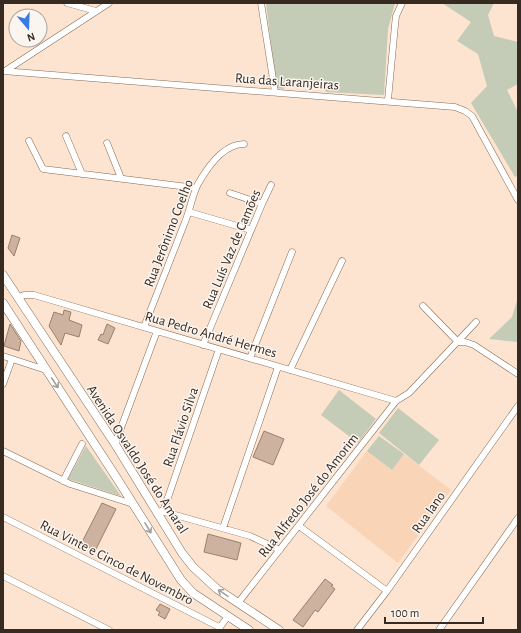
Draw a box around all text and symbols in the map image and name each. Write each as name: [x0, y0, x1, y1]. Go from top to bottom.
north arrow: [8, 8, 48, 48]
text: N: [26, 31, 37, 43]
street label: Rua das Laranjeiras: [234, 71, 339, 93]
street label: Rua Jerônimo Coelho: [142, 177, 196, 289]
street label: Rua Luís Vaz de Camões: [200, 188, 263, 311]
street label: Rua Pedro André Hermes: [143, 309, 278, 360]
one-way arrow: [51, 377, 59, 389]
street label: Avenida Osvaldo José do Amaral: [84, 383, 190, 536]
street label: Rua Flávio Silva: [161, 385, 201, 469]
street label: Rua Alfredo José do Amorim: [256, 431, 361, 560]
street label: Rua Iano: [410, 489, 448, 536]
street label: Rua Vinte e Cinco de Novembro: [38, 518, 196, 608]
one-way arrow: [144, 522, 152, 534]
one-way arrow: [218, 589, 229, 597]
scale bar: [385, 599, 483, 625]
text: 100 m: [391, 607, 419, 619]

